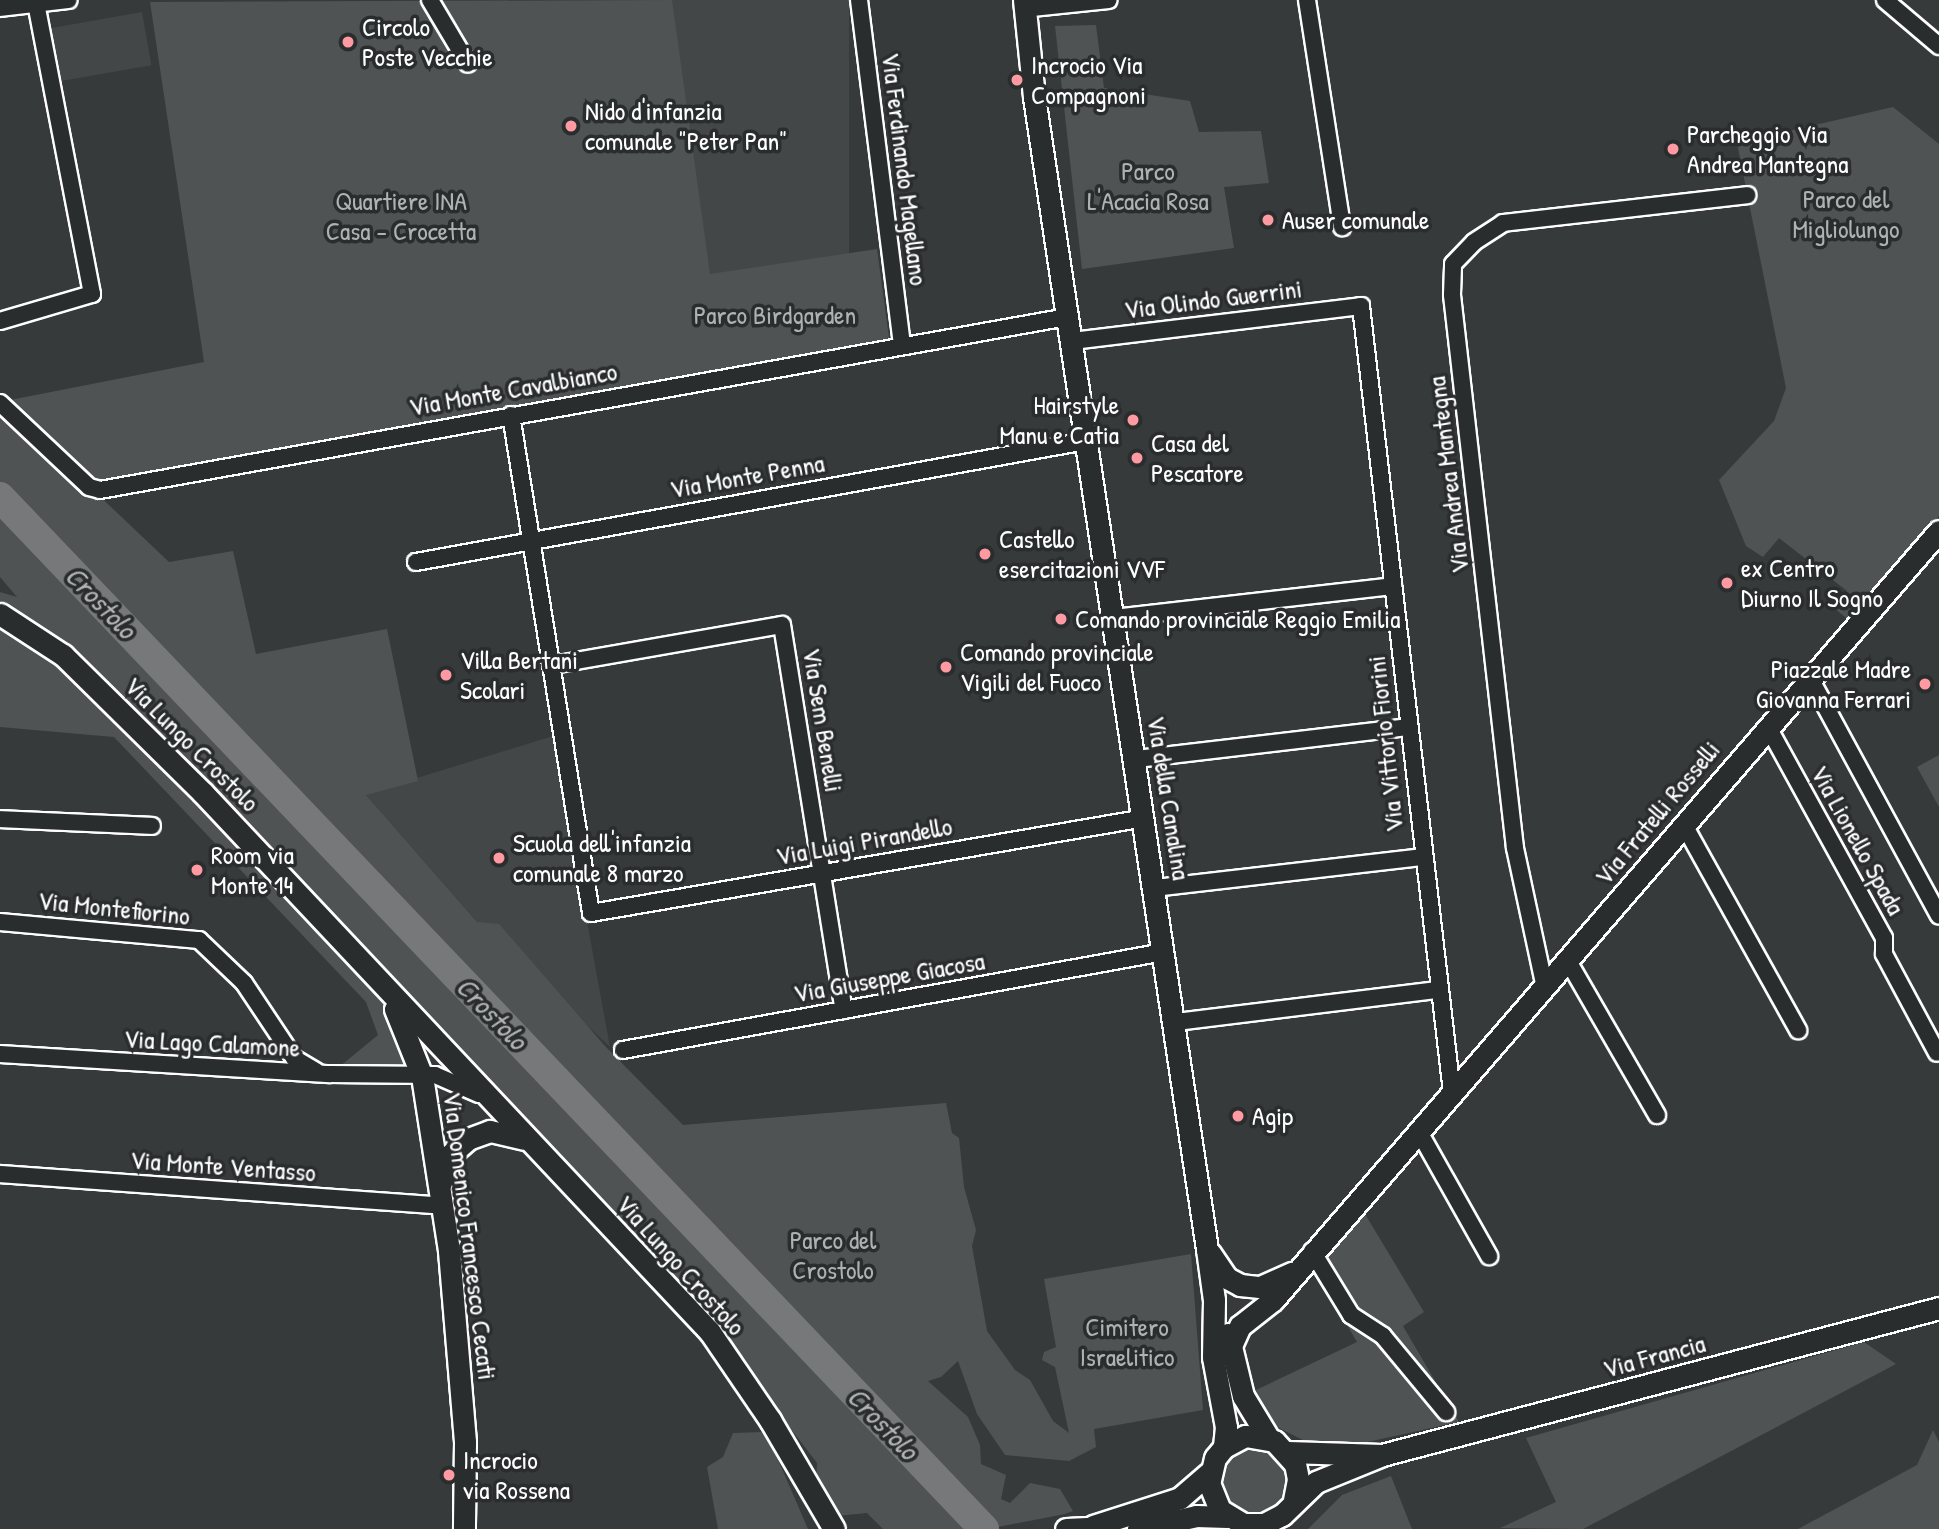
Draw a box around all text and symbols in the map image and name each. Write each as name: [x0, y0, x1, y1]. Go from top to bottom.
place label: Circolo Poste Vecchie: [362, 11, 492, 72]
marker: Circolo Poste Vecchie: [340, 34, 356, 50]
place label: Incrocio Via Compagnoni: [1031, 49, 1146, 110]
street label: Via Ferdinando Magellano: [875, 51, 935, 287]
marker: Incrocio Via Compagnoni: [1009, 72, 1025, 88]
place label: Nido d'infanzia comunale "Peter Pan": [585, 95, 787, 156]
marker: Nido d'infanzia comunale "Peter Pan": [563, 118, 579, 134]
place label: Parcheggio Via Andrea Mantegna: [1687, 118, 1848, 180]
marker: Parcheggio Via Andrea Mantegna: [1665, 141, 1681, 157]
park label: Parco L'Acacia Rosa: [1087, 155, 1209, 216]
park label: Parco del Migliolungo: [1792, 183, 1900, 244]
park label: Quartiere INA Casa - Crocetta: [326, 185, 476, 246]
place label: Auser comunale: [1282, 204, 1429, 236]
marker: Auser comunale: [1260, 212, 1276, 228]
street label: Via Olindo Guerrini: [1122, 273, 1304, 325]
park label: Parco Birdgarden: [694, 299, 856, 331]
street label: Via Monte Cavalbianco: [407, 355, 619, 423]
street label: Via Andrea Mantegna: [1420, 375, 1476, 575]
place label: Hairstyle Manu e Catia: [999, 389, 1119, 450]
marker: Hairstyle Manu e Catia: [1125, 412, 1141, 428]
place label: Casa del Pescatore: [1151, 427, 1244, 488]
street label: Via Monte Penna: [667, 447, 827, 505]
marker: Casa del Pescatore: [1129, 450, 1145, 466]
place label: Castello esercitazioni VVF: [999, 523, 1165, 584]
marker: Castello esercitazioni VVF: [977, 546, 993, 562]
place label: ex Centro Diurno Il Sogno: [1741, 552, 1883, 614]
water label: Crostolo: [58, 559, 144, 645]
marker: ex Centro Diurno Il Sogno: [1719, 575, 1735, 591]
place label: Comando provinciale Reggio Emilia: [1075, 603, 1400, 635]
marker: Comando provinciale Reggio Emilia: [1053, 611, 1069, 627]
place label: Comando provinciale Vigili del Fuoco: [960, 636, 1154, 698]
place label: Villa Bertani Scolari: [460, 644, 578, 706]
street label: Via Sem Benelli: [796, 646, 850, 794]
place label: Piazzale Madre Giovanna Ferrari: [1756, 653, 1911, 714]
street label: Via Vittorio Fiorini: [1360, 654, 1410, 834]
marker: Comando provinciale Vigili del Fuoco: [938, 659, 954, 675]
marker: Villa Bertani Scolari: [438, 667, 454, 683]
street label: Via Lungo Crostolo: [118, 670, 266, 818]
marker: Piazzale Madre Giovanna Ferrari: [1917, 676, 1933, 692]
street label: Via della Canalina: [1141, 714, 1197, 882]
street label: Via Fratelli Rosselli: [1588, 735, 1726, 891]
street label: Via Lionello Spada: [1804, 760, 1912, 920]
street label: Via Luigi Pirandello: [773, 810, 955, 872]
place label: Scuola dell'infanzia comunale 8 marzo: [513, 827, 691, 888]
place label: Room via Monte 14: [211, 839, 294, 900]
marker: Scuola dell'infanzia comunale 8 marzo: [491, 850, 507, 866]
marker: Room via Monte 14: [189, 862, 205, 878]
street label: Via Montefiorino: [37, 885, 191, 931]
street label: Via Giuseppe Giacosa: [791, 945, 987, 1009]
water label: Crostolo: [449, 970, 535, 1056]
street label: Via Lago Calamone: [123, 1023, 301, 1063]
street label: Via Domenico Francesco Cecati: [437, 1090, 503, 1382]
place label: Agip: [1252, 1100, 1293, 1132]
marker: Agip: [1230, 1108, 1246, 1124]
street label: Via Monte Ventasso: [129, 1144, 317, 1188]
street label: Via Lungo Crostolo: [610, 1188, 752, 1342]
park label: Parco del Crostolo: [790, 1224, 876, 1286]
park label: Cimitero Israelitico: [1080, 1311, 1174, 1372]
street label: Via Francia: [1600, 1327, 1708, 1385]
water label: Crostolo: [840, 1380, 926, 1466]
place label: Incrocio via Rossena: [463, 1444, 570, 1506]
marker: Incrocio via Rossena: [441, 1467, 457, 1483]

